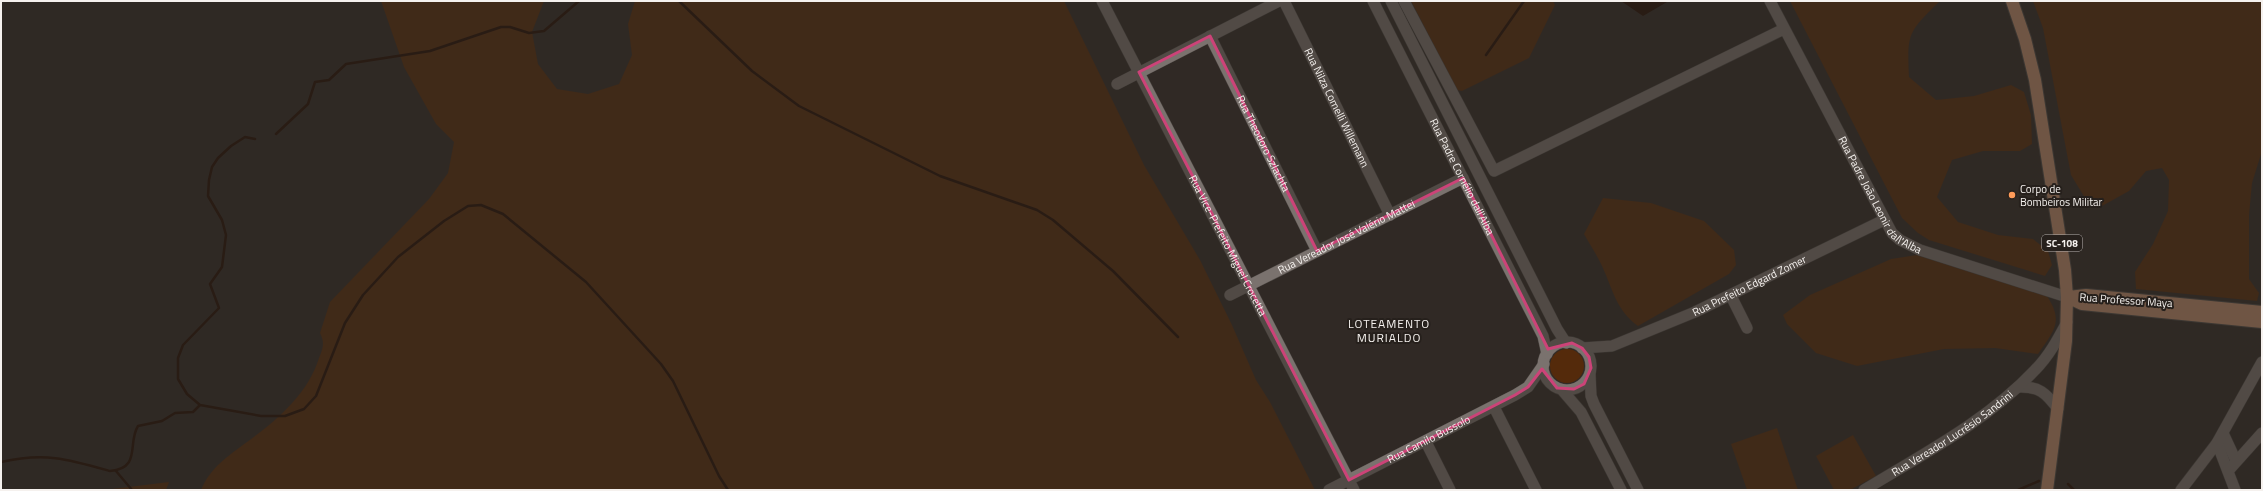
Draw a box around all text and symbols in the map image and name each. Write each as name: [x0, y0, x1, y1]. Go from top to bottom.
street label: Rua Nilza Comelli Willemann: [1300, 45, 1373, 170]
street label: Rua Theodoro Szlachta: [1233, 92, 1295, 195]
street label: Rua Padre Cornélio dall'Alba: [1426, 116, 1499, 238]
street label: Rua Padre João Leonir dall'Alba: [1834, 133, 1925, 258]
street label: Rua Vice-Prefeito Miguel Crocetta: [1185, 172, 1271, 319]
place label: Corpo de Bombeiros Militar: [2020, 181, 2103, 210]
marker: Corpo de Bombeiros Militar: [2007, 190, 2017, 200]
street label: Rua Vereador José Valério Mattei: [1275, 196, 1417, 278]
road number: SC-108: [2042, 235, 2082, 251]
street label: Rua Prefeito Edgard Zomer: [1689, 251, 1809, 320]
street label: Rua Professor Maya: [2079, 289, 2174, 311]
district label: LOTEAMENTO MURIALDO: [1348, 314, 1430, 347]
street label: Rua Vereador Lucrésio Sandrini: [1888, 387, 2017, 480]
street label: Rua Camilo Bussolo: [1384, 411, 1473, 467]

